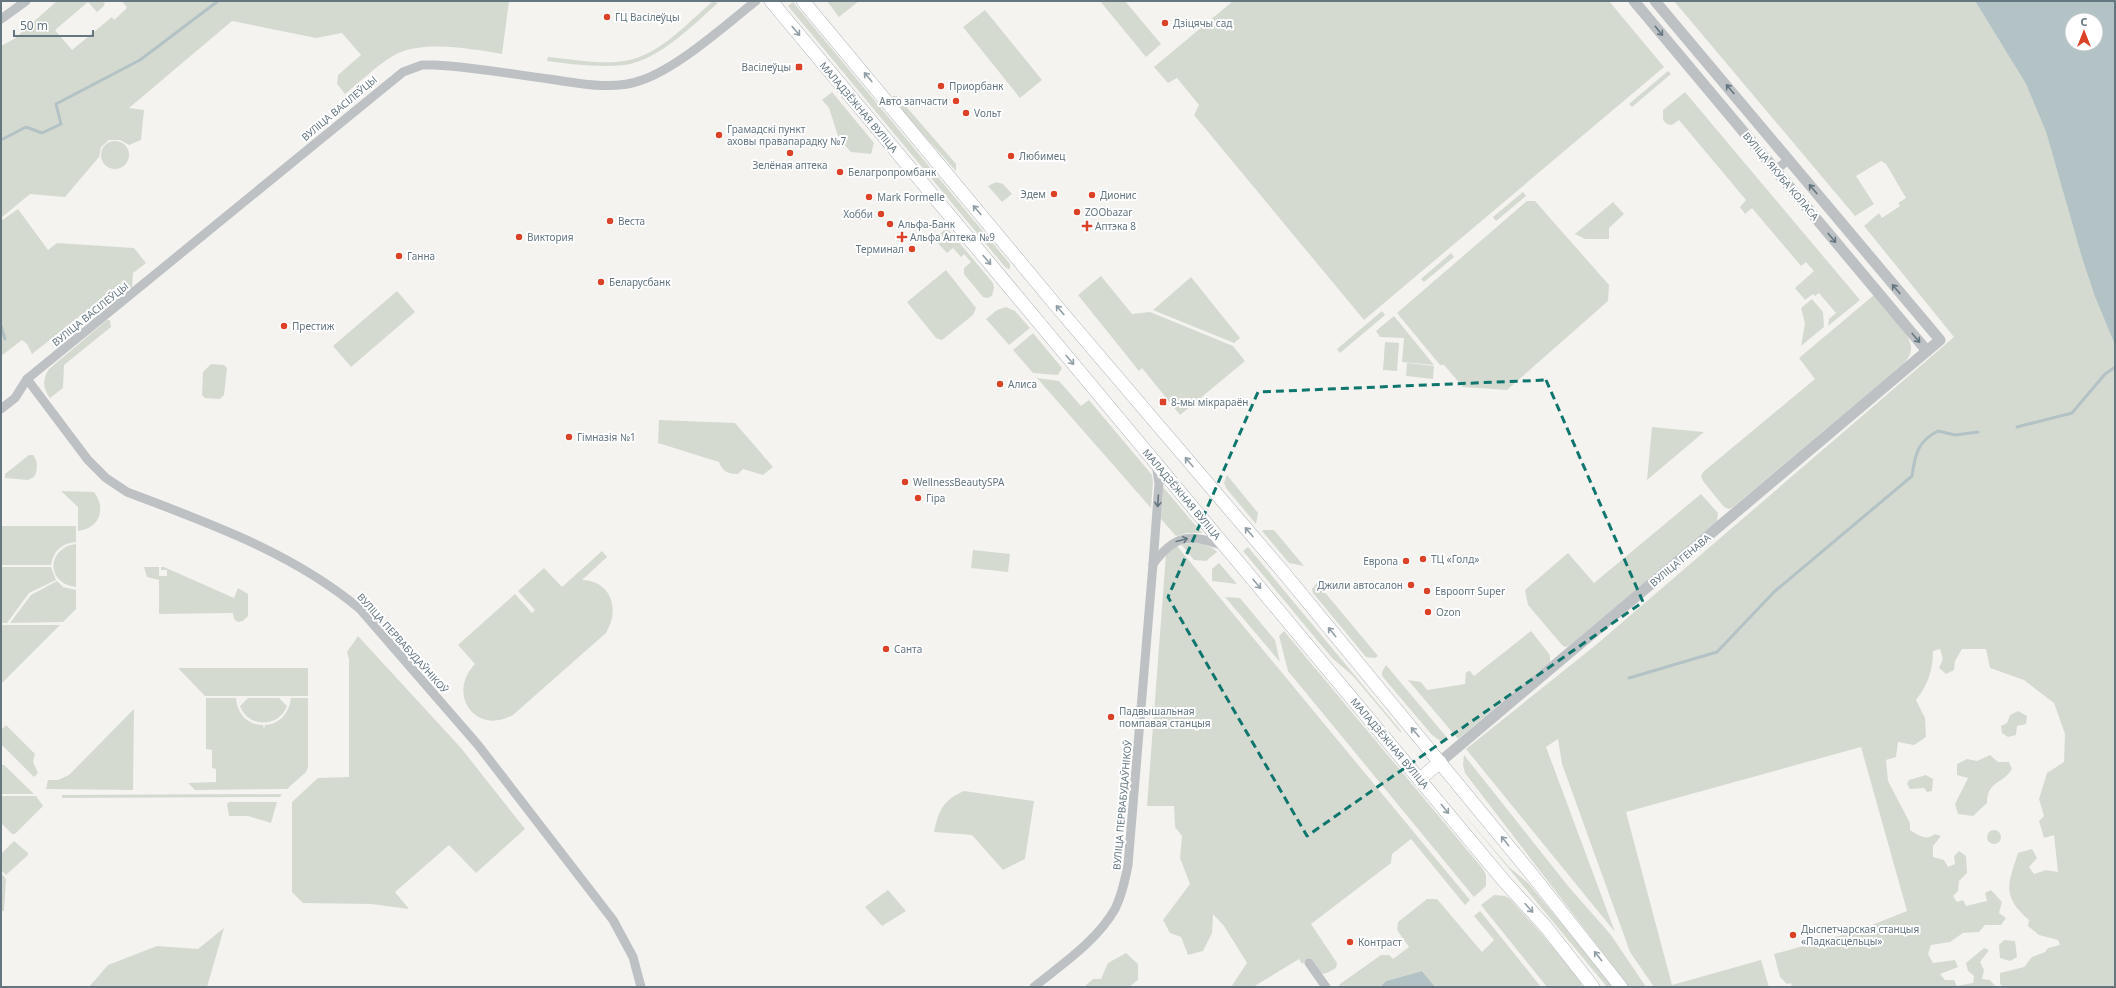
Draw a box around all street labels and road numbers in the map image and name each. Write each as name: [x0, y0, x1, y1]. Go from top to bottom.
street label: МАЛАДЗЁЖНАЯ ВУЛІЦА: [817, 59, 902, 156]
street label: ВУЛІЦА ВАСІЛЕЎЦЫ: [298, 72, 380, 144]
street label: ВУЛІЦА ЯКУБА КОЛАСА: [1740, 129, 1823, 224]
street label: ВУЛІЦА ВАСІЛЕЎЦЫ: [49, 279, 131, 349]
street label: МАЛАДЗЁЖНАЯ ВУЛІЦА: [1140, 446, 1225, 543]
street label: ВУЛІЦА ГЕНАВА: [1647, 530, 1714, 590]
street label: ВУЛІЦА ПЕРВАБУДАЎНІКОЎ: [354, 590, 452, 697]
street label: МАЛАДЗЁЖНАЯ ВУЛІЦА: [1348, 695, 1433, 792]
street label: ВУЛІЦА ПЕРВАБУДАЎНІКОЎ: [1109, 739, 1135, 871]

